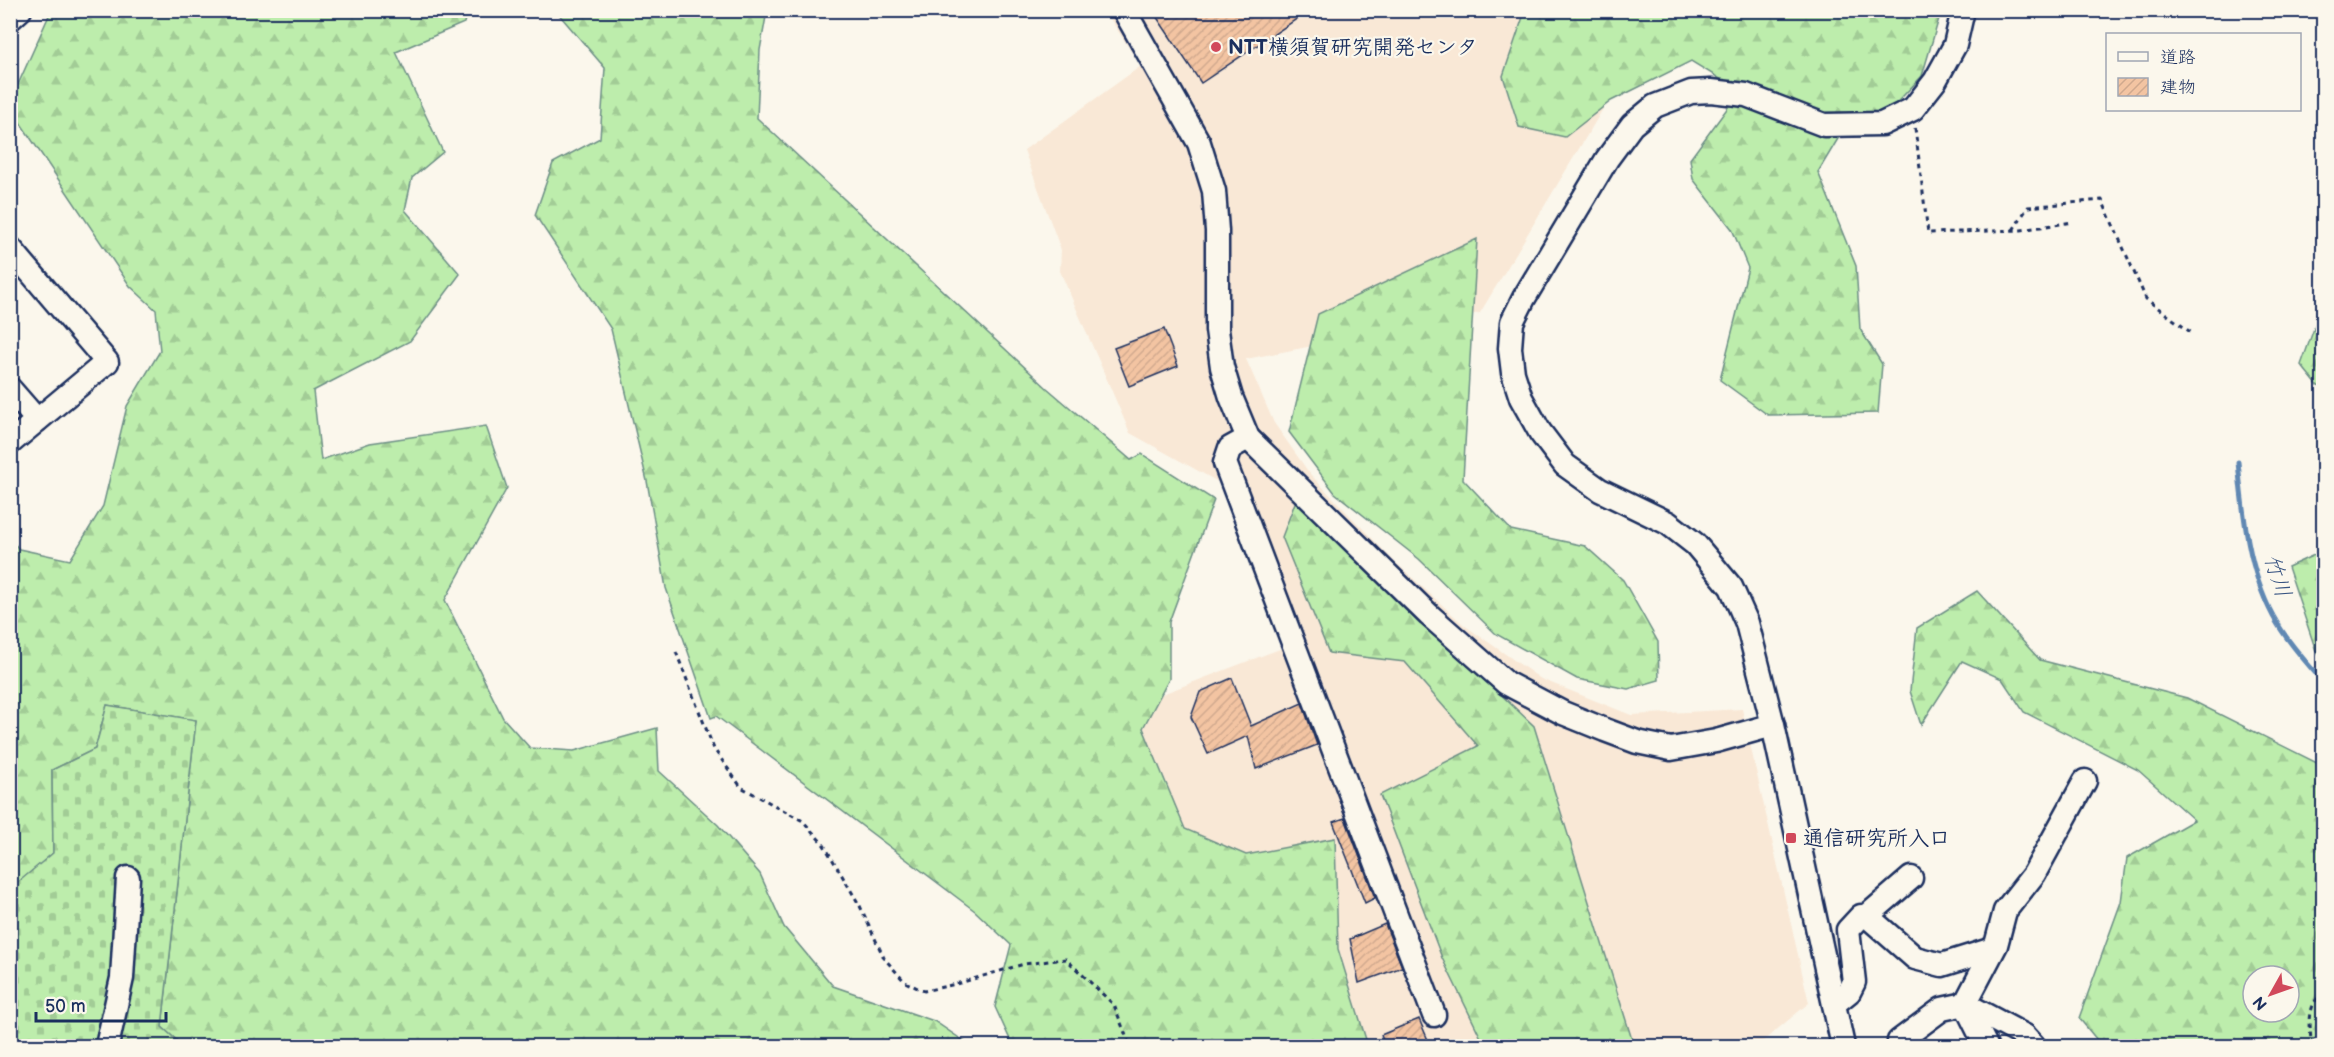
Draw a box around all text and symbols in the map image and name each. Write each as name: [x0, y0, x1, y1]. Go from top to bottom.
legend: [2106, 33, 2301, 111]
place label: NTT横須賀研究開発センタ: [1228, 35, 1478, 60]
marker: NTT横須賀研究開発センタ: [1209, 40, 1223, 54]
text: 道路: [2160, 47, 2196, 68]
text: 建物: [2160, 77, 2196, 98]
water label: 竹川: [2257, 551, 2297, 601]
place label: 通信研究所入口: [1803, 826, 1950, 851]
marker: 通信研究所入口: [1784, 831, 1798, 845]
north arrow: [2241, 964, 2301, 1024]
scale bar: [36, 985, 166, 1023]
text: N: [2250, 992, 2272, 1013]
text: 50 m: [45, 996, 86, 1017]

